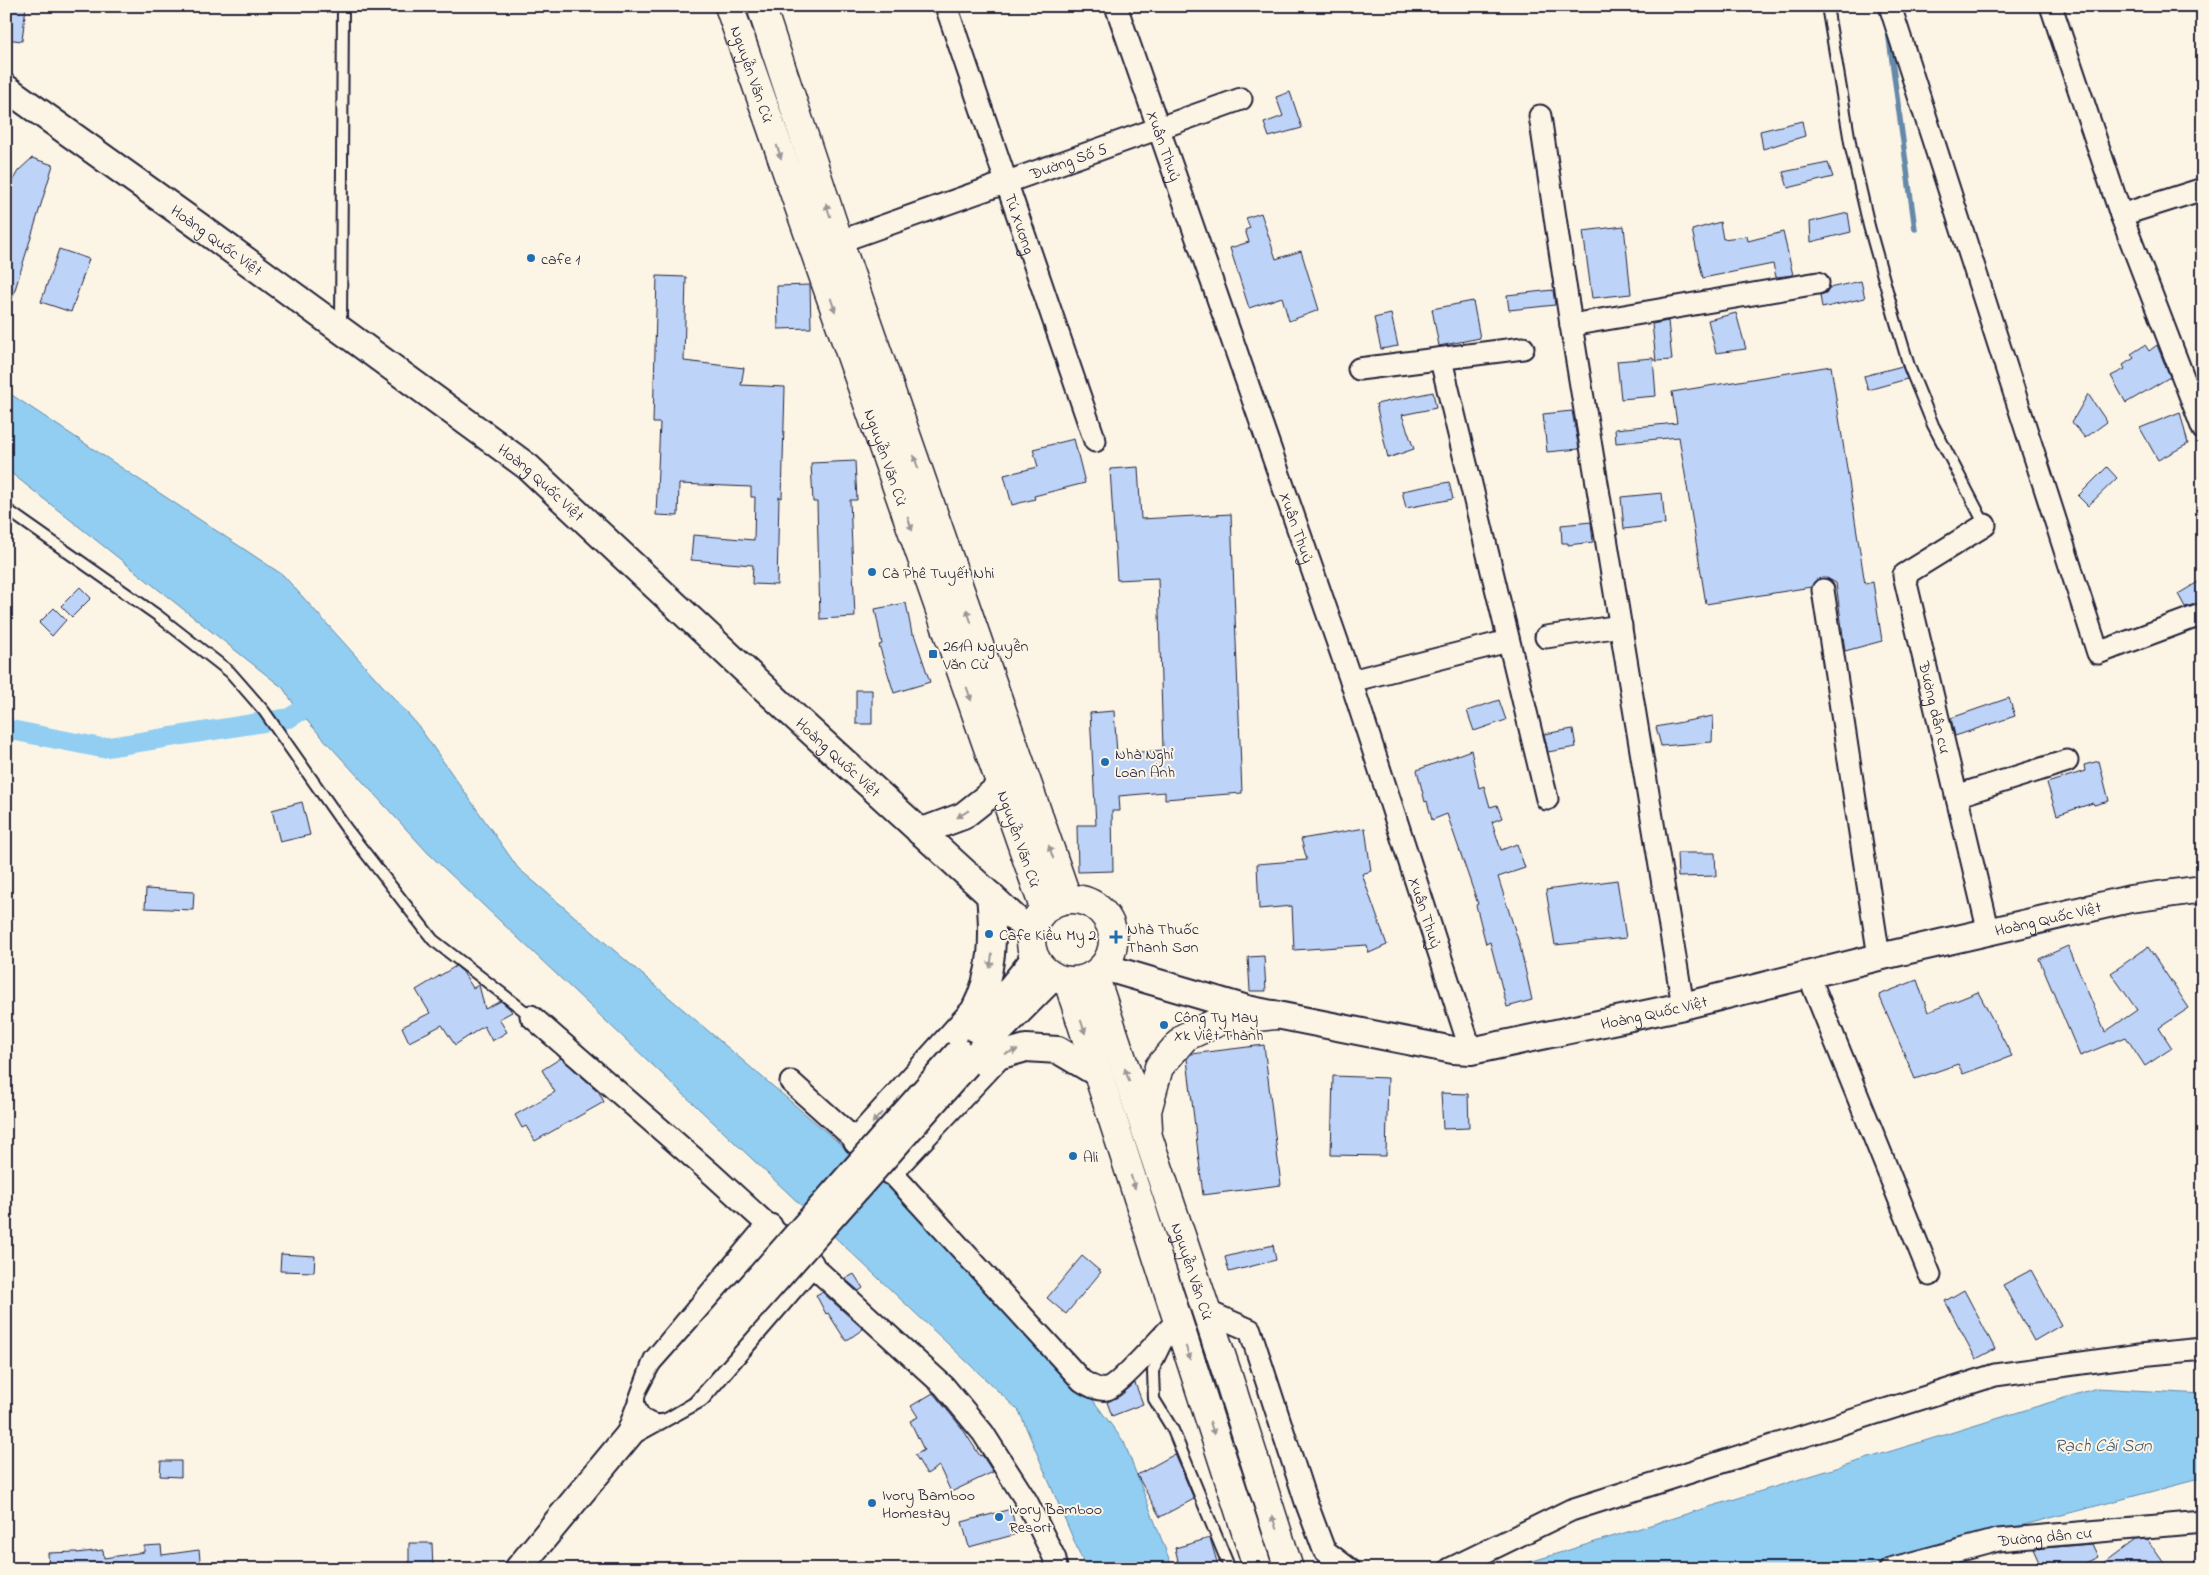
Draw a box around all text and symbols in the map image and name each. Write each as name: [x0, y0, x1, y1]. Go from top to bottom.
street label: Nguyễn Văn Cừ: [723, 23, 779, 126]
street label: Xuân Thuỷ: [1139, 108, 1186, 185]
street label: Đường Số 5: [1026, 138, 1110, 187]
one-way arrow: [776, 144, 783, 159]
street label: Tú Xương: [997, 191, 1040, 258]
street label: Hoàng Quốc Việt: [165, 200, 268, 283]
one-way arrow: [824, 202, 832, 217]
place label: cafe 1: [541, 248, 580, 272]
marker: cafe 1: [525, 252, 537, 264]
one-way arrow: [829, 298, 837, 313]
street label: Nguyễn Văn Cừ: [857, 406, 913, 510]
street label: Hoàng Quốc Việt: [492, 439, 589, 528]
one-way arrow: [912, 455, 919, 470]
street label: Xuân Thuỷ: [1272, 489, 1319, 567]
one-way arrow: [907, 517, 914, 532]
place label: Cà Phê Tuyết Nhi: [882, 562, 995, 586]
marker: Cà Phê Tuyết Nhi: [866, 566, 878, 578]
one-way arrow: [965, 608, 973, 623]
place label: 261A Nguyễn Văn Cừ: [942, 635, 1029, 677]
marker: 261A Nguyễn Văn Cừ: [927, 648, 939, 660]
street label: Đường dân cư: [1911, 658, 1956, 756]
one-way arrow: [966, 687, 973, 702]
street label: Hoàng Quốc Việt: [789, 713, 886, 804]
place label: Nhà Nghỉ Loan Anh: [1115, 743, 1175, 785]
marker: Nhà Nghỉ Loan Anh: [1099, 756, 1111, 768]
street label: Nguyễn Văn Cừ: [990, 788, 1046, 891]
one-way arrow: [957, 809, 970, 818]
one-way arrow: [1047, 844, 1055, 859]
street label: Xuân Thuỷ: [1401, 874, 1447, 952]
street label: Hoàng Quốc Việt: [1993, 896, 2104, 944]
place label: Nhà Thuốc Thanh Sơn: [1127, 918, 1200, 960]
place label: Cafe Kiều My 2: [999, 924, 1097, 948]
marker: Cafe Kiều My 2: [983, 928, 995, 940]
marker: Nhà Thuốc Thanh Sơn: [1109, 930, 1123, 944]
one-way arrow: [987, 954, 995, 970]
street label: Hoàng Quốc Việt: [1599, 990, 1711, 1037]
place label: Công Ty May Xk Việt Thành: [1174, 1006, 1263, 1048]
marker: Công Ty May Xk Việt Thành: [1158, 1019, 1170, 1031]
one-way arrow: [1079, 1020, 1087, 1035]
one-way arrow: [1004, 1047, 1019, 1055]
one-way arrow: [1123, 1067, 1131, 1082]
one-way arrow: [871, 1112, 883, 1124]
place label: Ali: [1083, 1146, 1099, 1170]
marker: Ali: [1067, 1150, 1079, 1162]
one-way arrow: [1129, 1175, 1137, 1190]
street label: Nguyễn Văn Cừ: [1164, 1220, 1218, 1323]
one-way arrow: [1184, 1346, 1192, 1361]
one-way arrow: [1208, 1421, 1216, 1436]
water label: Rạch Cái Sơn: [2054, 1434, 2153, 1460]
place label: Ivory Bamboo Homestay: [882, 1484, 975, 1526]
marker: Ivory Bamboo Homestay: [866, 1497, 878, 1509]
place label: Ivory Bamboo Resort: [1009, 1498, 1102, 1540]
marker: Ivory Bamboo Resort: [993, 1511, 1005, 1523]
one-way arrow: [1270, 1515, 1278, 1530]
street label: Đường dân cư: [1996, 1522, 2093, 1554]

